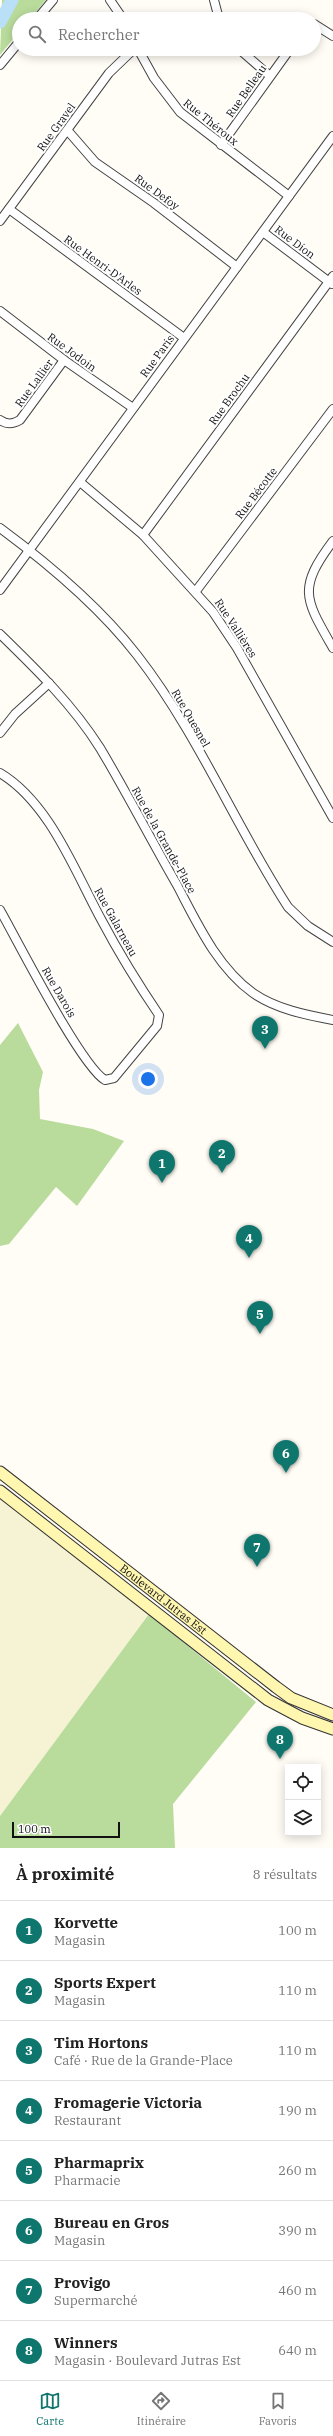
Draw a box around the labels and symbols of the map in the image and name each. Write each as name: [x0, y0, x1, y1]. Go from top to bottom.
street label: Rue Belleau: [223, 62, 269, 120]
street label: Rue Théroux: [181, 96, 241, 148]
street label: Rue Gravel: [34, 100, 78, 154]
street label: Rue Defoy: [132, 171, 182, 213]
street label: Rue Dion: [272, 222, 318, 262]
street label: Rue Henri-D'Arles: [61, 232, 145, 298]
street label: Rue Jodoin: [45, 330, 99, 374]
street label: Rue Paris: [137, 332, 177, 380]
street label: Rue Lallier: [12, 356, 56, 410]
street label: Rue Brochu: [206, 370, 253, 428]
street label: Rue Bécotte: [232, 464, 280, 522]
street label: Rue Vallières: [212, 596, 260, 660]
street label: Rue Quesnel: [169, 686, 213, 750]
street label: Rue de la Grande-Place: [129, 784, 199, 896]
street label: Rue Galarneau: [91, 885, 141, 959]
street label: Rue Darois: [39, 964, 79, 1020]
pin: 3: [252, 1016, 278, 1049]
your location: [138, 1069, 158, 1089]
pin: 2: [209, 1140, 235, 1173]
pin: 1: [149, 1150, 175, 1183]
pin: 4: [236, 1225, 262, 1258]
pin: 5: [247, 1301, 273, 1334]
pin: 6: [273, 1440, 299, 1473]
pin: 7: [244, 1534, 270, 1567]
street label: Boulevard Jutras Est: [117, 1561, 210, 1637]
pin: 8: [267, 1726, 293, 1759]
scale bar: [12, 1820, 120, 1839]

